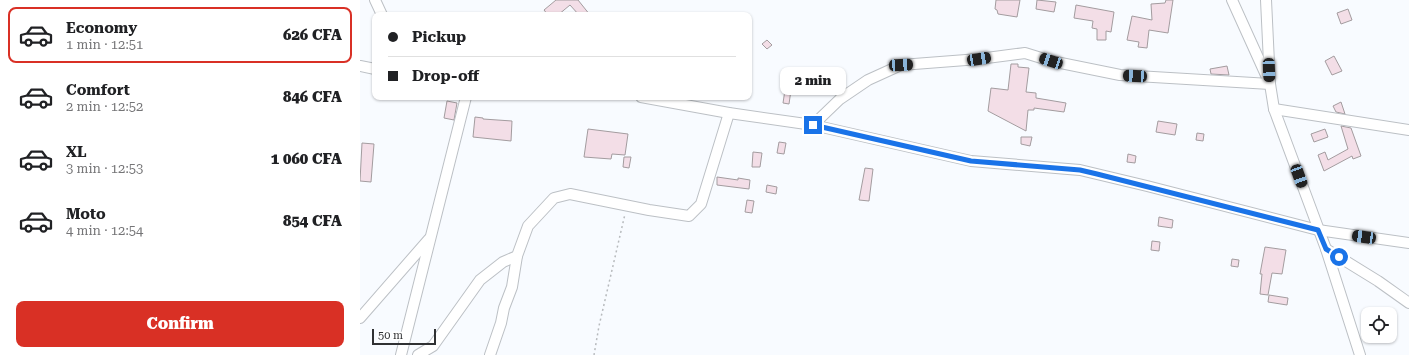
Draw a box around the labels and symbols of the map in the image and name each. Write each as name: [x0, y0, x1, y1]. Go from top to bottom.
car: [966, 51, 992, 67]
car: [1038, 52, 1064, 70]
car: [889, 58, 913, 72]
car: [1263, 58, 1275, 82]
callout: 2 min: [780, 67, 846, 95]
car: [1123, 69, 1147, 83]
route end: [804, 116, 822, 134]
car: [1289, 163, 1309, 189]
car: [1351, 229, 1377, 245]
route start: [1330, 248, 1348, 266]
scale bar: [372, 327, 436, 346]

